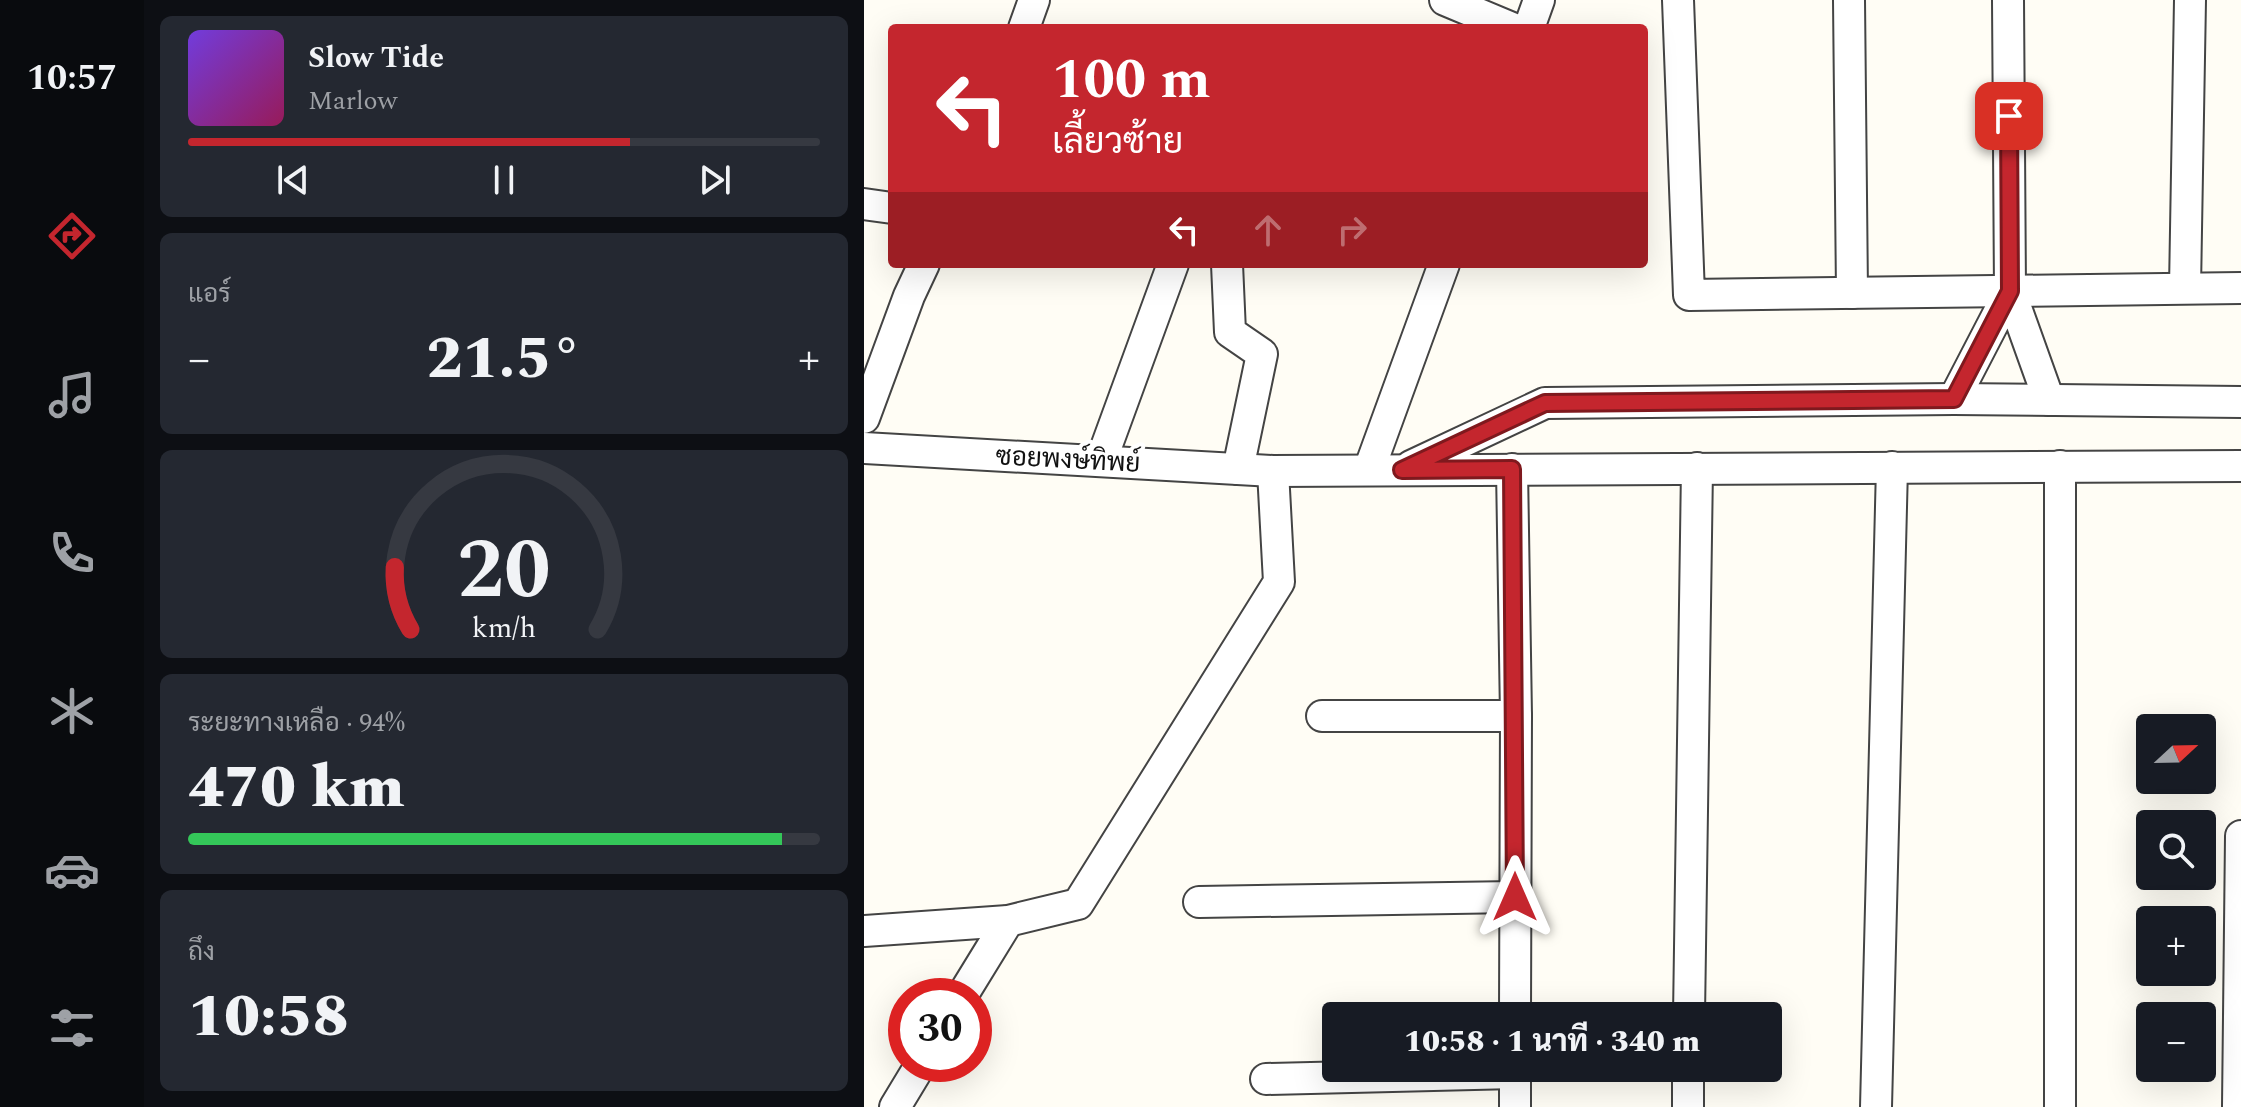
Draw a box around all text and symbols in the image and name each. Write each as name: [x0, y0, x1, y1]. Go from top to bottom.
text: Slow Tide: [308, 35, 444, 81]
text: 100 m: [1052, 38, 1211, 123]
text: 10:57: [27, 51, 117, 106]
icon: left: [920, 56, 1024, 160]
text: Marlow: [308, 81, 397, 121]
pin: [1975, 82, 2043, 150]
icon: arrive: [1987, 94, 2031, 138]
text: เลี้ยวซ้าย: [1052, 115, 1183, 170]
icon: previous: [271, 158, 315, 202]
icon: pause: [482, 158, 526, 202]
icon: next: [693, 158, 737, 202]
icon: directions: [44, 208, 100, 264]
icon: left: [1162, 208, 1206, 252]
icon: ahead: [1246, 208, 1290, 252]
icon: right: [1330, 208, 1374, 252]
text: แอร์: [188, 274, 231, 314]
text: 21.5°: [427, 313, 581, 405]
text: −: [188, 326, 210, 393]
text: +: [798, 326, 820, 393]
icon: music: [44, 367, 100, 423]
street label: ซอยพงษ์ทิพย์: [995, 436, 1141, 484]
text: 20: [457, 507, 551, 634]
icon: phone: [44, 525, 100, 581]
text: km/h: [472, 607, 536, 650]
icon: climate: [44, 683, 100, 739]
text: ระยะทางเหลือ · 94%: [188, 703, 405, 743]
north arrow: [2136, 714, 2216, 794]
map controls: [2136, 714, 2216, 1082]
text: 470 km: [188, 742, 405, 834]
button: search: [2136, 810, 2216, 890]
icon: car: [44, 842, 100, 898]
position arrow: [1473, 855, 1557, 939]
button: +: [2136, 906, 2216, 986]
text: ถึง: [188, 932, 215, 972]
text: 10:58: [188, 971, 349, 1063]
speed limit sign: 30: [888, 978, 992, 1082]
icon: filters: [44, 1000, 100, 1056]
button: −: [2136, 1002, 2216, 1082]
text: 10:58 · 1 นาที · 340 m: [1404, 1019, 1700, 1065]

